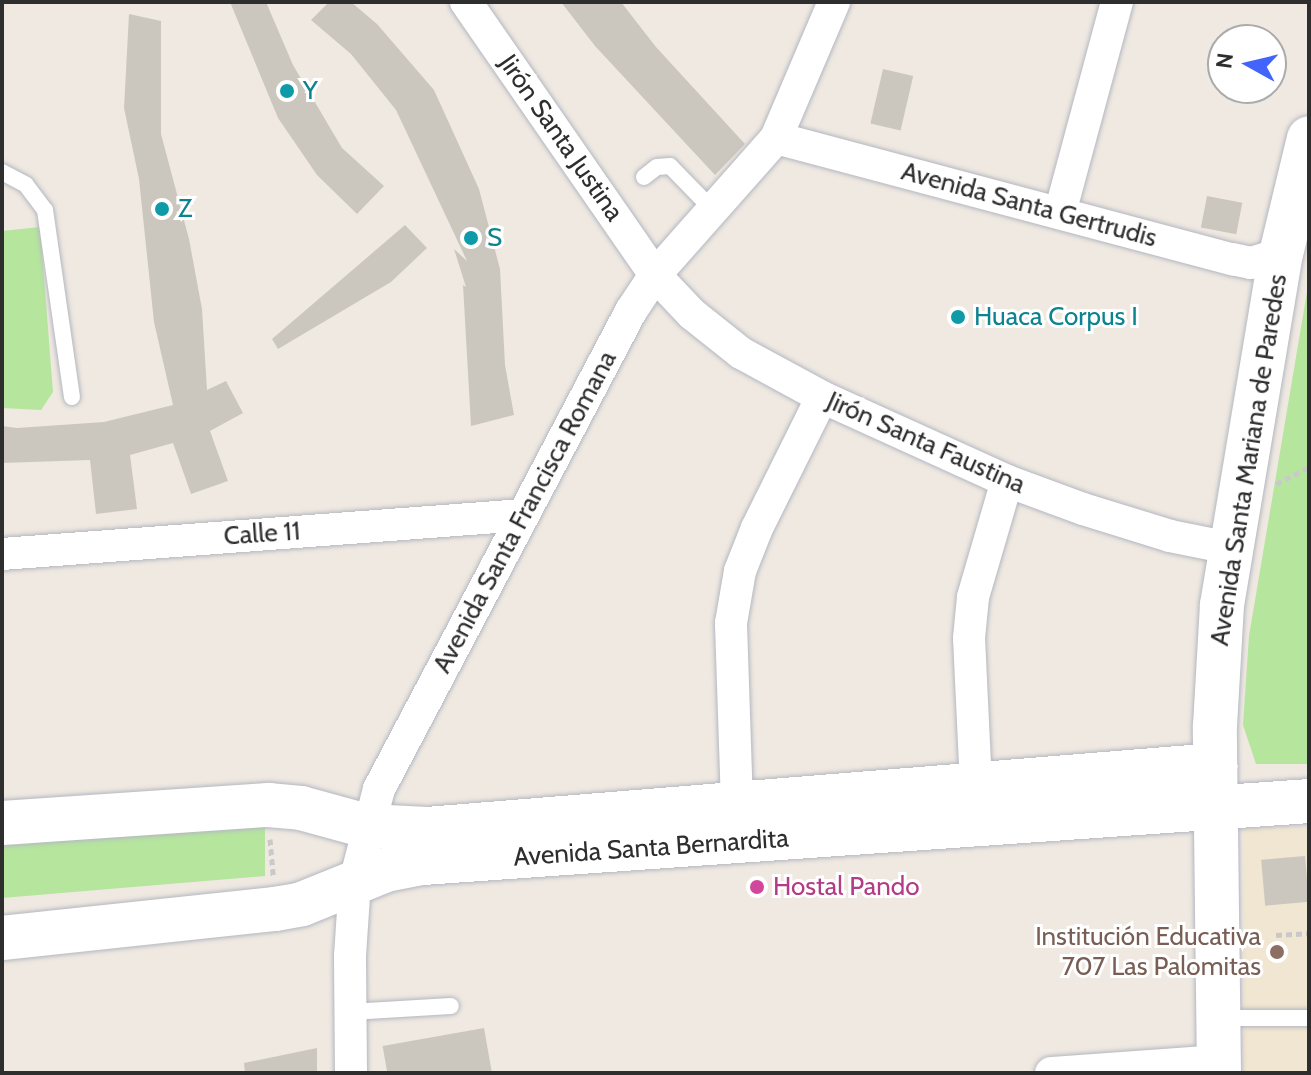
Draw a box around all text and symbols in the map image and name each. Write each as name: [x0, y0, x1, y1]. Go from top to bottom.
north arrow: [1207, 24, 1287, 104]
street label: Jirón Santa Justina: [492, 49, 630, 227]
text: N: [1210, 51, 1239, 70]
place label: Y: [303, 75, 318, 107]
marker: Y: [278, 82, 296, 100]
street label: Avenida Santa Gertrudis: [898, 156, 1160, 254]
place label: Z: [178, 193, 192, 225]
marker: Z: [153, 200, 171, 218]
place label: S: [487, 222, 502, 254]
marker: S: [462, 229, 480, 247]
street label: Avenida Santa Mariana de Paredes: [1204, 272, 1294, 648]
place label: Huaca Corpus I: [974, 301, 1138, 333]
marker: Huaca Corpus I: [949, 308, 967, 326]
street label: Avenida Santa Francisca Romana: [427, 346, 623, 678]
street label: Jirón Santa Faustina: [822, 385, 1030, 501]
street label: Calle 11: [223, 516, 301, 552]
street label: Avenida Santa Bernardita: [512, 823, 790, 873]
place label: Hostal Pando: [773, 871, 920, 903]
marker: Hostal Pando: [748, 878, 766, 896]
place label: Institución Educativa 707 Las Palomitas: [1035, 921, 1261, 982]
marker: Institución Educativa 707 Las Palomitas: [1268, 943, 1286, 961]

